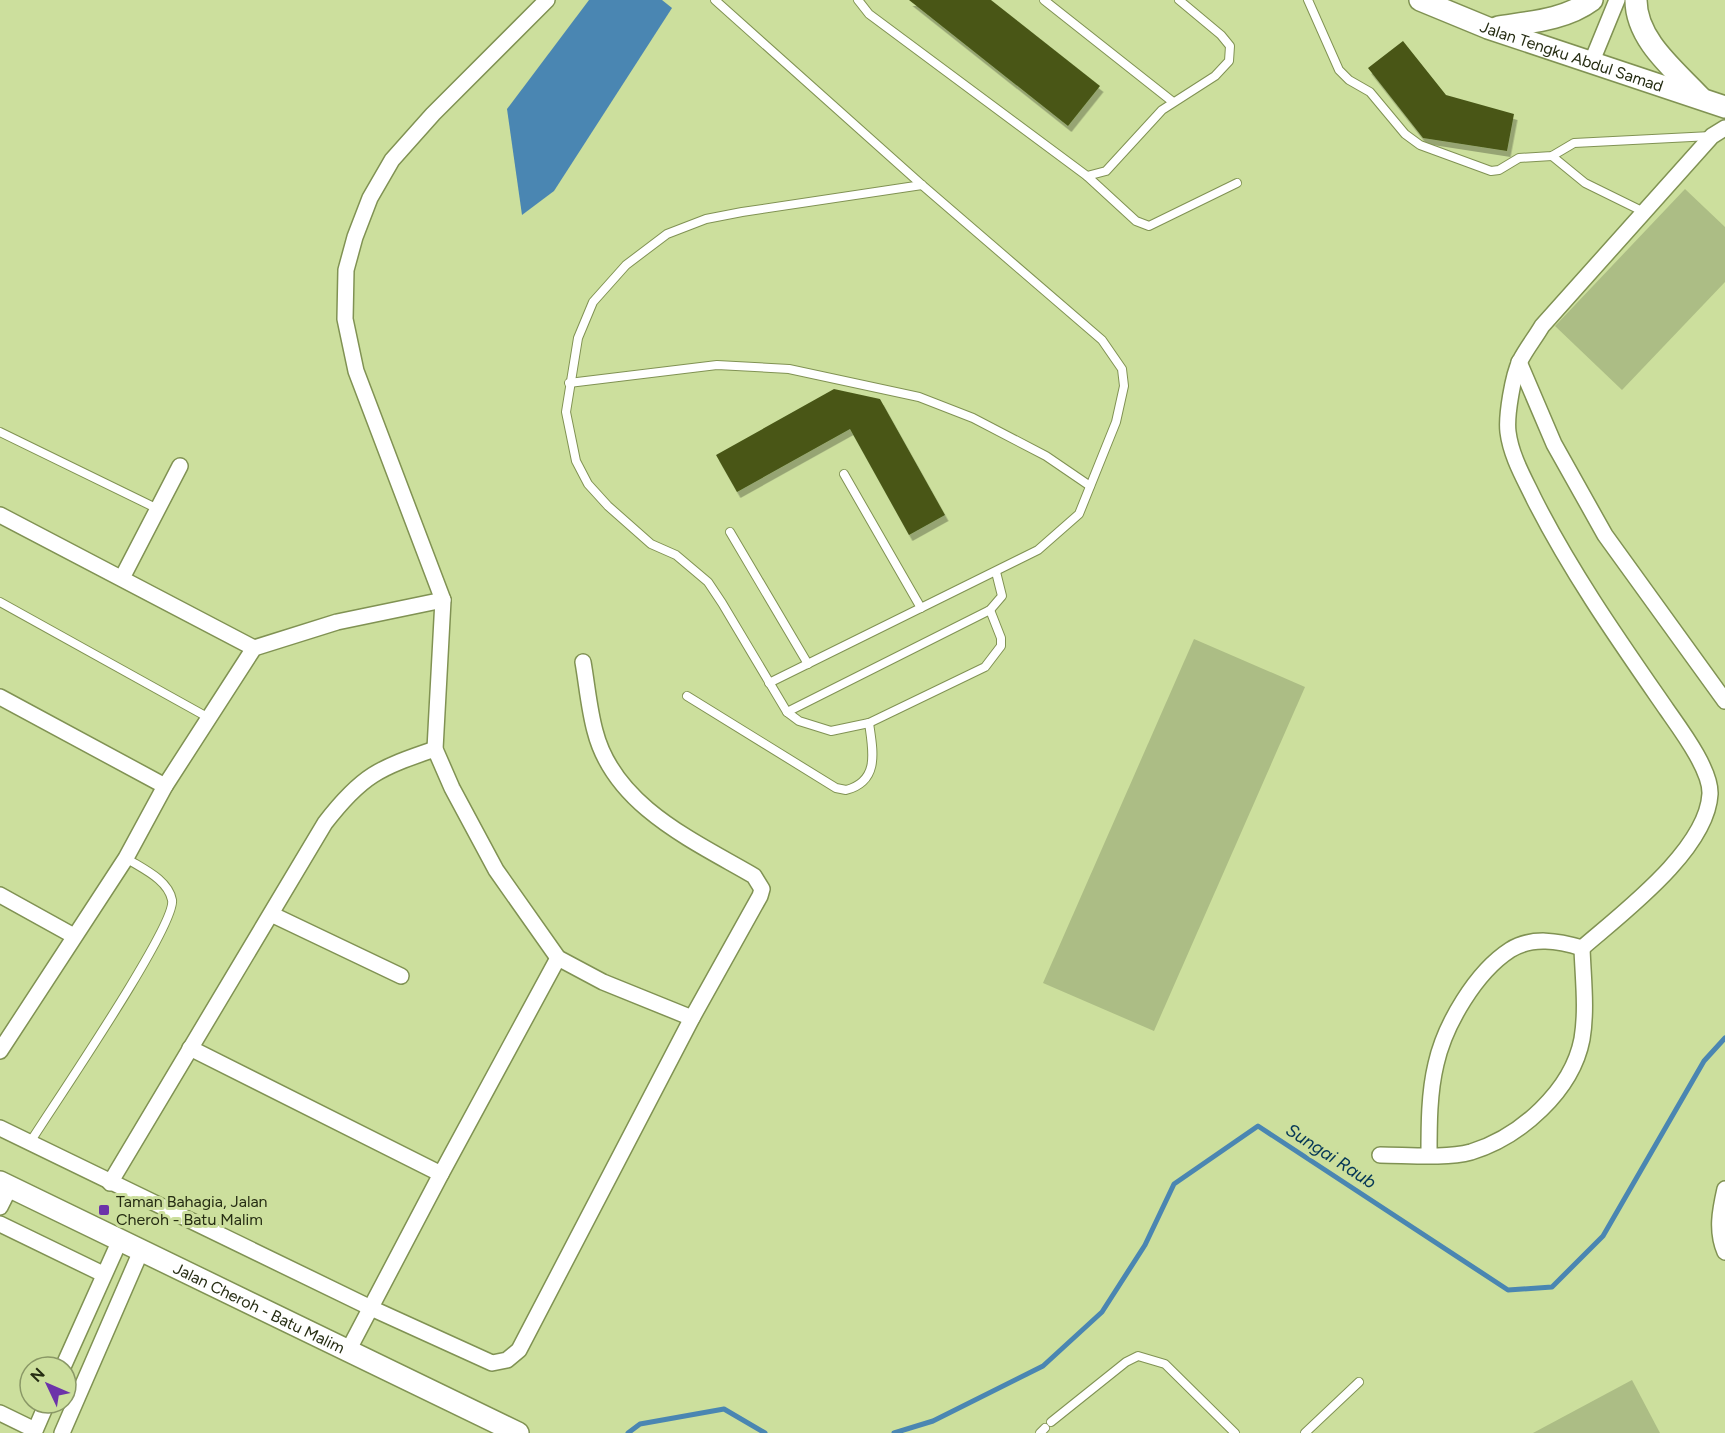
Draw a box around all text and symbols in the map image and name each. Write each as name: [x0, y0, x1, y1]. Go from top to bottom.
street label: Jalan Tengku Abdul Samad: [1477, 16, 1666, 95]
water label: Sungai Raub: [1282, 1119, 1380, 1193]
place label: Taman Bahagia, Jalan Cheroh - Batu Malim: [116, 1192, 268, 1229]
marker: Taman Bahagia, Jalan Cheroh - Batu Malim: [97, 1203, 111, 1217]
street label: Jalan Cheroh - Batu Malim: [170, 1258, 348, 1357]
north arrow: [18, 1355, 78, 1415]
text: N: [26, 1364, 49, 1386]

